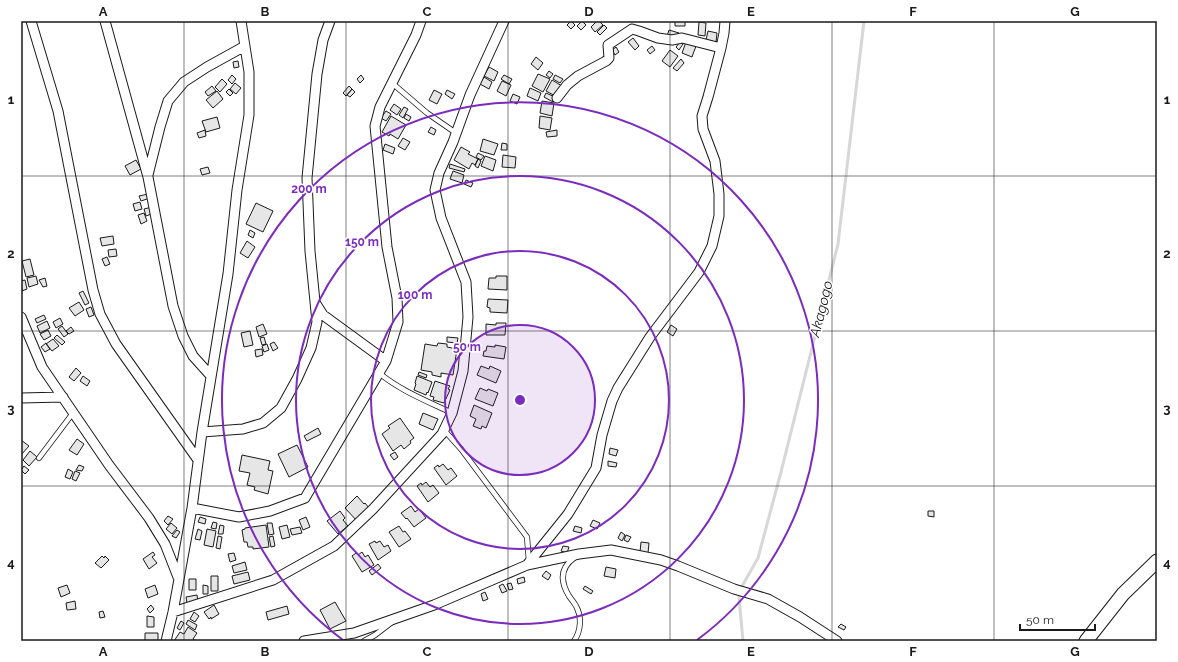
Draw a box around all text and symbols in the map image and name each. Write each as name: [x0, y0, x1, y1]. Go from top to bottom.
text: A: [99, 4, 108, 19]
text: B: [261, 4, 270, 19]
text: C: [423, 4, 432, 19]
text: D: [584, 4, 594, 19]
text: E: [747, 4, 755, 19]
text: F: [909, 4, 917, 19]
text: G: [1070, 4, 1080, 19]
text: 1: [8, 92, 15, 107]
text: 1: [1164, 92, 1171, 107]
text: 200 m: [291, 182, 327, 196]
text: 150 m: [345, 235, 379, 249]
text: 2: [7, 246, 15, 261]
text: 2: [1163, 246, 1171, 261]
water label: Akagogo: [806, 279, 836, 340]
text: 100 m: [398, 288, 432, 302]
text: 50 m: [453, 340, 481, 354]
centre of rings: [513, 393, 527, 407]
text: 3: [7, 401, 15, 416]
text: 3: [1163, 401, 1171, 416]
text: 4: [7, 555, 15, 570]
text: 4: [1163, 555, 1171, 570]
scale bar: [1020, 606, 1095, 632]
text: 50 m: [1026, 613, 1054, 627]
text: A: [99, 644, 108, 659]
text: B: [261, 644, 270, 659]
text: C: [423, 644, 432, 659]
text: D: [584, 644, 594, 659]
text: E: [747, 644, 755, 659]
text: F: [909, 644, 917, 659]
text: G: [1070, 644, 1080, 659]

